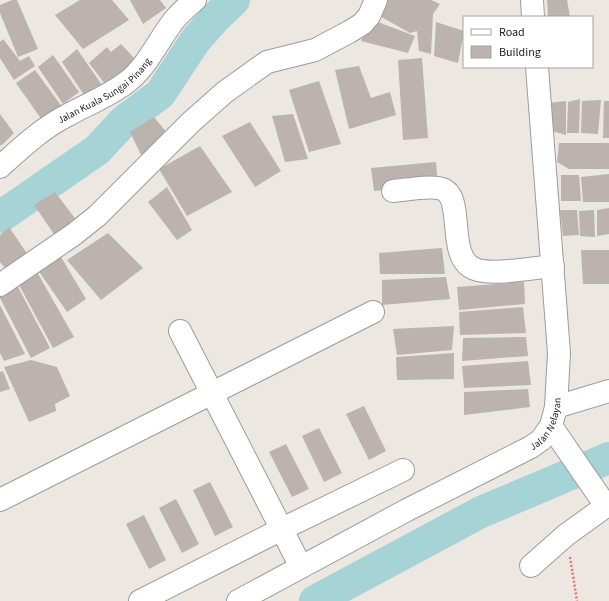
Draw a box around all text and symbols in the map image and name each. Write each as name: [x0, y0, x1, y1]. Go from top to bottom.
legend: [463, 16, 593, 68]
text: Road: [499, 24, 525, 41]
text: Building: [499, 44, 541, 61]
street label: Jalan Kuala Sungai Pinang: [55, 55, 155, 127]
street label: Jalan Nelayan: [527, 397, 565, 454]

